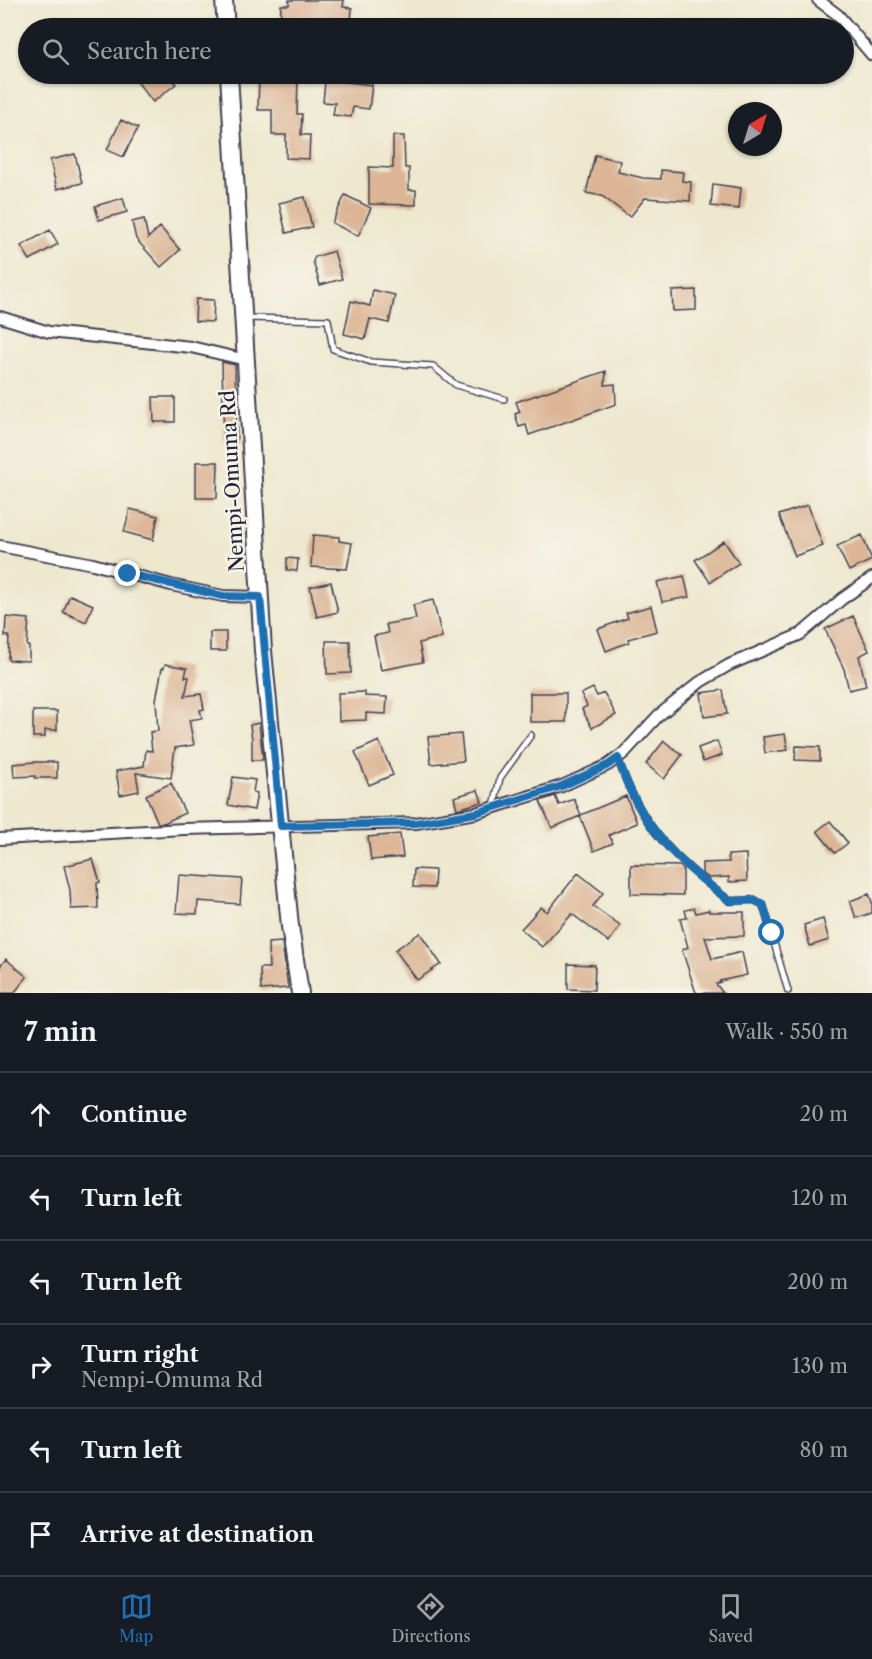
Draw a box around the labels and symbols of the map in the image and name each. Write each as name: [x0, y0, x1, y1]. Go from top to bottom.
north arrow: [728, 102, 782, 156]
street label: Nempi-Omuma Rd: [215, 389, 249, 573]
route end: [114, 560, 140, 586]
route start: [758, 919, 784, 945]

